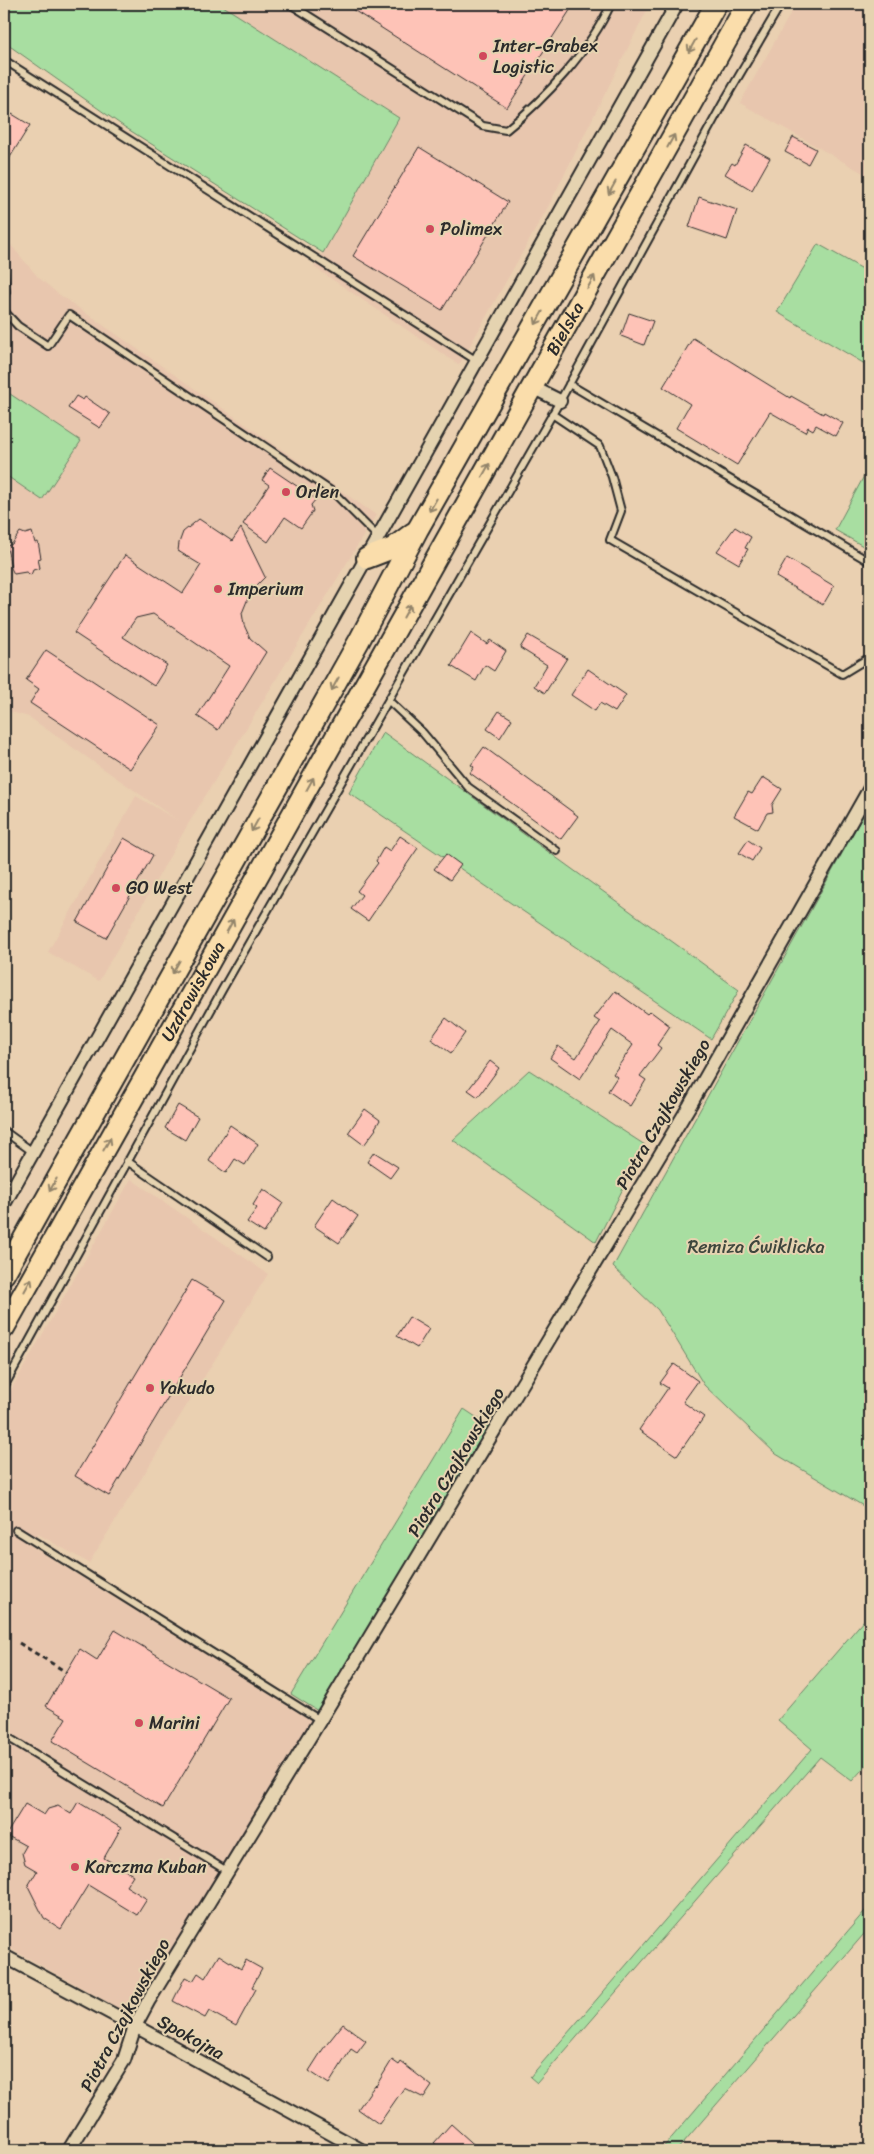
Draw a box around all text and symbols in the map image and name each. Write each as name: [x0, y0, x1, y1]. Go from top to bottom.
place label: Inter-Grabex Logistic: [492, 30, 599, 83]
one-way arrow: [686, 39, 696, 53]
marker: Inter-Grabex Logistic: [477, 50, 489, 62]
one-way arrow: [666, 134, 676, 148]
one-way arrow: [607, 180, 617, 195]
place label: Polimex: [440, 213, 503, 245]
marker: Polimex: [424, 223, 436, 235]
one-way arrow: [587, 276, 597, 290]
street label: Bielska: [537, 296, 593, 362]
one-way arrow: [534, 310, 544, 325]
one-way arrow: [481, 463, 491, 477]
place label: Orlen: [296, 476, 339, 508]
marker: Orlen: [280, 486, 292, 498]
one-way arrow: [427, 497, 437, 511]
place label: Imperium: [227, 573, 304, 605]
marker: Imperium: [212, 583, 224, 595]
one-way arrow: [402, 605, 412, 619]
one-way arrow: [330, 676, 340, 691]
one-way arrow: [305, 777, 315, 792]
one-way arrow: [250, 818, 260, 832]
place label: GO West: [126, 872, 193, 904]
marker: GO West: [110, 882, 122, 894]
one-way arrow: [225, 918, 235, 933]
street label: Uzdrowiskowa: [152, 935, 234, 1048]
one-way arrow: [171, 959, 180, 974]
street label: Piotra Czajkowskiego: [607, 1032, 719, 1196]
one-way arrow: [103, 1137, 113, 1151]
one-way arrow: [48, 1177, 58, 1192]
park label: Remiza Ćwiklicka: [687, 1231, 825, 1263]
one-way arrow: [23, 1279, 33, 1293]
place label: Yakudo: [160, 1372, 215, 1404]
street label: Piotra Czajkowskiego: [398, 1381, 514, 1543]
marker: Yakudo: [144, 1382, 156, 1394]
place label: Marini: [149, 1707, 201, 1739]
marker: Marini: [133, 1717, 145, 1729]
place label: Karczma Kuban: [85, 1851, 207, 1883]
marker: Karczma Kuban: [69, 1861, 81, 1873]
street label: Piotra Czajkowskiego: [71, 1932, 179, 2098]
street label: Spokojna: [151, 2005, 231, 2069]

